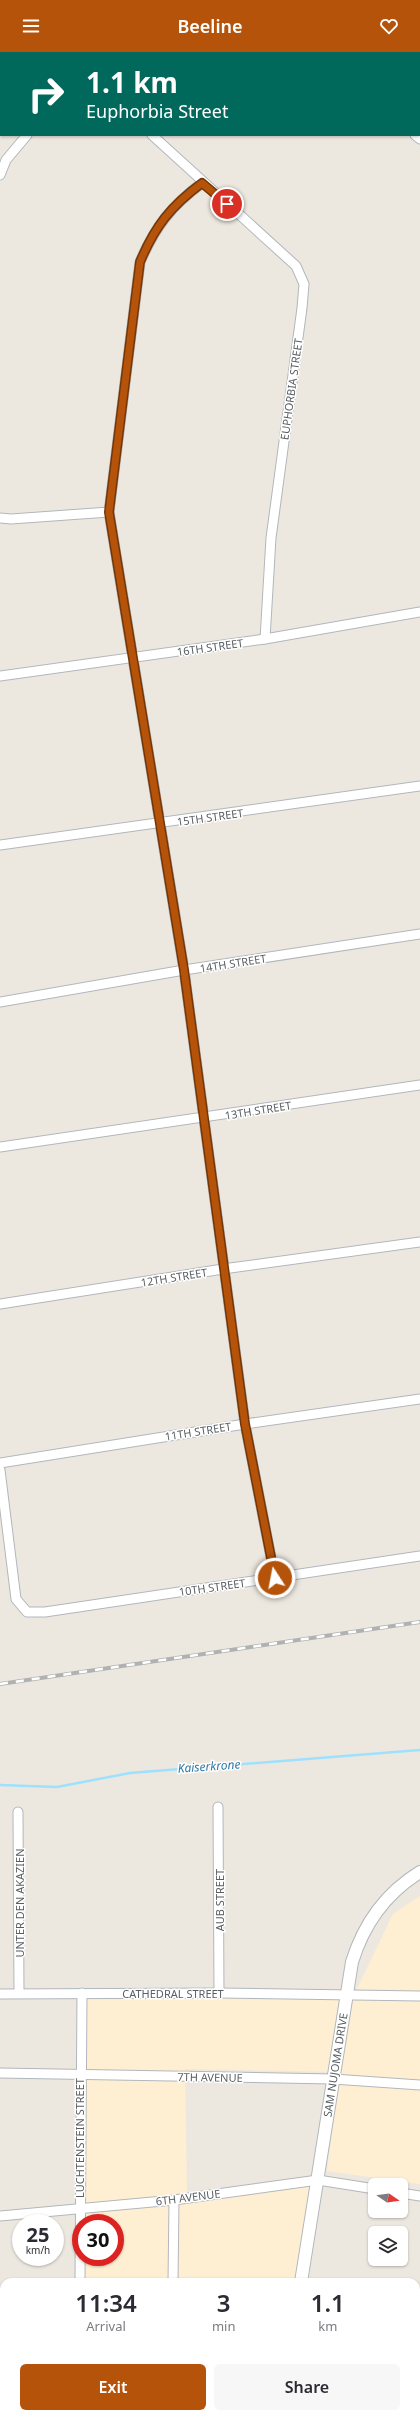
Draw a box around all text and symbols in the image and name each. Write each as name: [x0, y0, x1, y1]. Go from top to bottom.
text: Beeline: [177, 14, 243, 38]
icon: menu: [20, 15, 42, 37]
icon: heart: [378, 15, 400, 37]
text: 1.1 km: [86, 63, 178, 101]
icon: right: [20, 68, 72, 120]
text: Euphorbia Street: [86, 99, 228, 123]
pin: [210, 187, 244, 221]
icon: arrive: [216, 193, 238, 215]
street label: EUPHORBIA STREET: [276, 337, 306, 441]
street label: 16TH STREET: [176, 635, 244, 659]
street label: 15TH STREET: [176, 805, 244, 829]
street label: 14TH STREET: [199, 950, 267, 976]
street label: 13TH STREET: [224, 1097, 292, 1123]
street label: 12TH STREET: [140, 1264, 208, 1290]
street label: 11TH STREET: [164, 1418, 232, 1444]
position arrow: [254, 1557, 296, 1599]
street label: 10TH STREET: [178, 1575, 246, 1599]
water label: Kaiserkrone: [177, 1755, 241, 1777]
street label: UNTER DEN AKAZIEN: [12, 1848, 27, 1958]
street label: AUB STREET: [212, 1869, 227, 1931]
street label: CATHEDRAL STREET: [122, 1986, 224, 2001]
street label: SAM NUJOMA DRIVE: [319, 2012, 351, 2118]
street label: 7TH AVENUE: [177, 2069, 243, 2085]
street label: LUCHTENSTEIN STREET: [72, 2078, 87, 2198]
north arrow: [368, 2178, 408, 2218]
map controls: [368, 2178, 408, 2266]
street label: 6TH AVENUE: [155, 2186, 221, 2208]
speed limit sign: 30: [72, 2214, 124, 2266]
text: 25: [27, 2221, 49, 2248]
button: layers: [368, 2226, 408, 2266]
text: km/h: [26, 2243, 50, 2257]
text: 11:34: [75, 2286, 137, 2319]
text: 3: [217, 2286, 231, 2319]
text: 1.1: [311, 2286, 345, 2319]
text: Arrival: [86, 2317, 126, 2335]
text: min: [212, 2317, 236, 2335]
text: km: [318, 2317, 337, 2335]
button: Exit: [20, 2364, 206, 2410]
button: Share: [214, 2364, 400, 2410]

